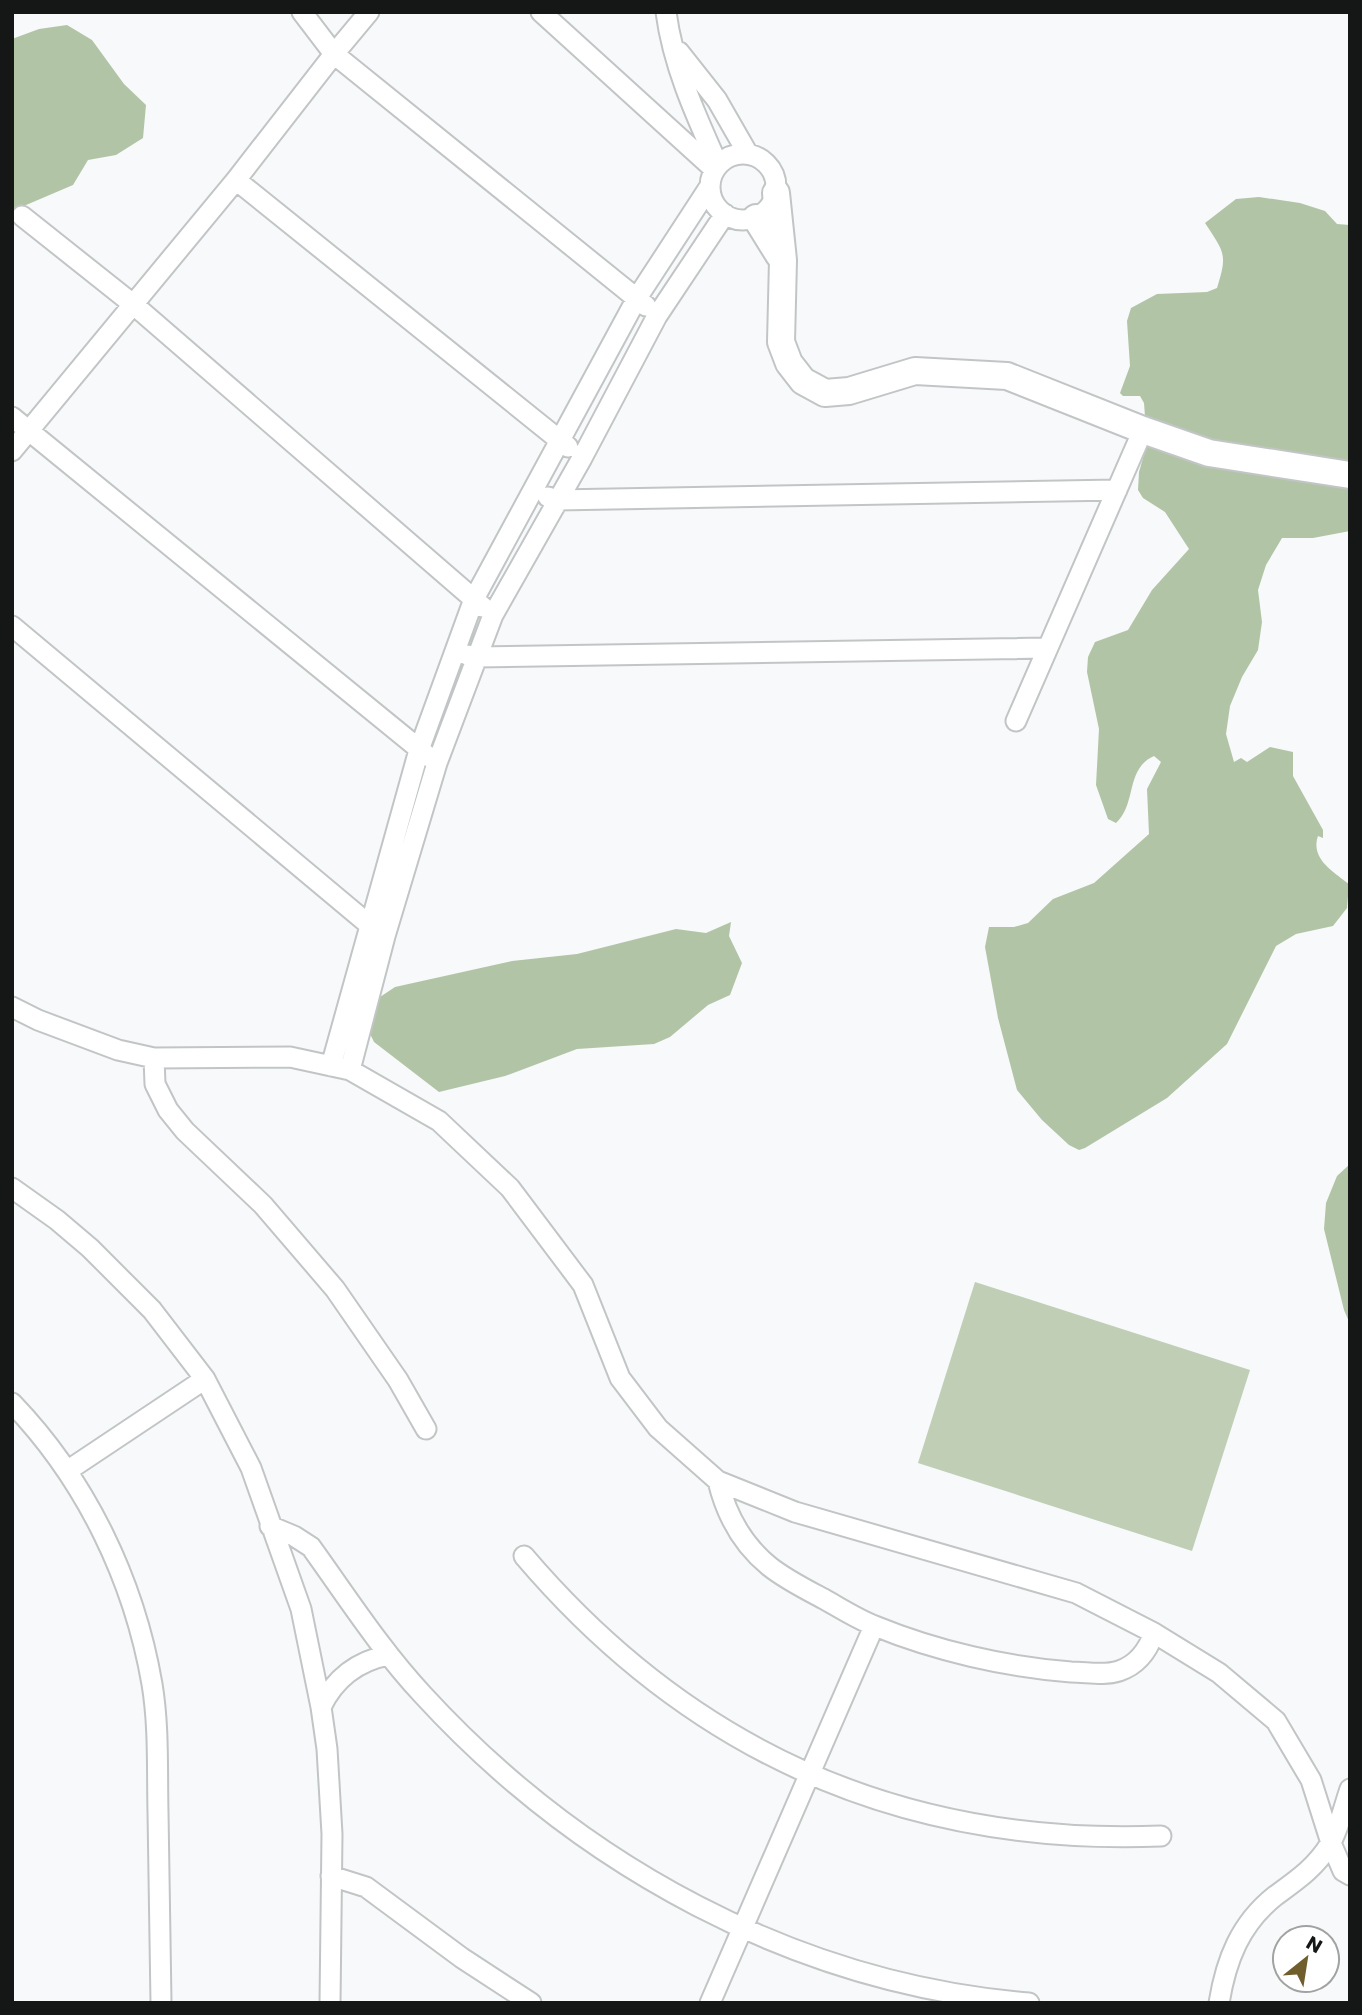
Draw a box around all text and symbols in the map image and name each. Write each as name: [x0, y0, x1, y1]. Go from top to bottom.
north arrow: [1271, 1924, 1341, 1994]
text: N: [1301, 1929, 1327, 1960]

